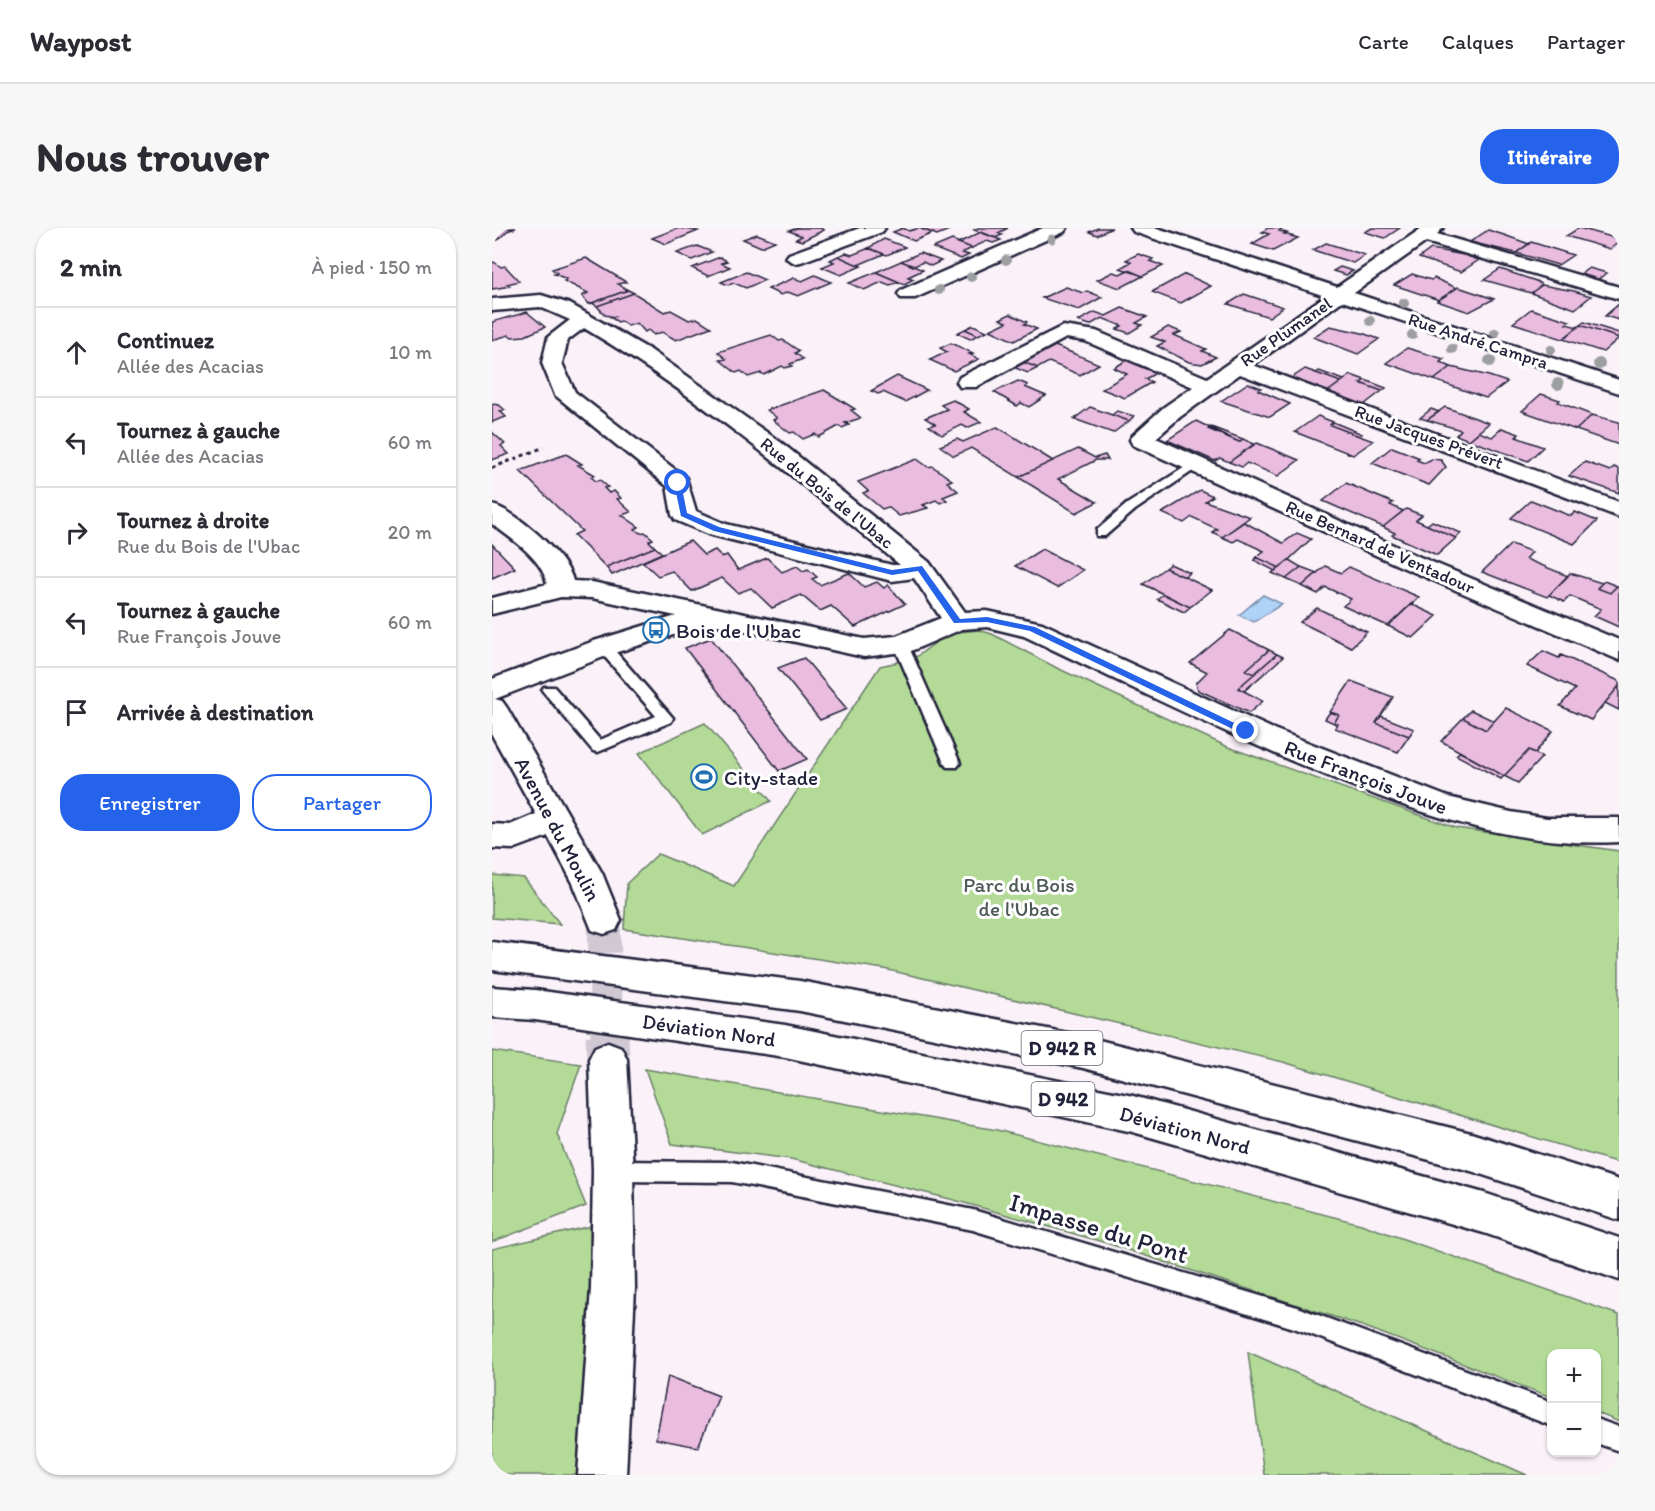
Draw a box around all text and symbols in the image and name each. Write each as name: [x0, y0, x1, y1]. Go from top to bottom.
text: Waypost: [30, 24, 132, 58]
text: Carte: [1358, 29, 1409, 54]
text: Calques: [1442, 29, 1514, 54]
text: Partager: [1547, 29, 1625, 54]
button: Itinéraire: [1480, 129, 1619, 184]
text: Nous trouver: [36, 131, 269, 182]
text: 2 min: [60, 251, 122, 283]
text: À pied · 150 m: [312, 255, 432, 279]
street label: Rue Plumanel: [1236, 292, 1336, 372]
street label: Rue André Campra: [1405, 308, 1551, 374]
text: Continuez: [117, 327, 214, 354]
icon: ahead: [60, 336, 93, 369]
text: 10 m: [389, 340, 432, 364]
text: Allée des Acacias: [117, 354, 264, 378]
street label: Rue Jacques Prévert: [1352, 400, 1506, 474]
text: Tournez à gauche: [117, 417, 280, 444]
icon: left: [60, 426, 93, 459]
text: 60 m: [388, 430, 432, 454]
street label: Rue du Bois de l'Ubac: [756, 433, 898, 553]
text: Allée des Acacias: [117, 444, 264, 468]
route start: [664, 469, 690, 495]
street label: Rue Bernard de Ventadour: [1282, 495, 1479, 599]
text: Tournez à droite: [117, 507, 269, 534]
icon: right: [60, 516, 93, 549]
text: 20 m: [388, 520, 432, 544]
text: Rue du Bois de l'Ubac: [117, 534, 300, 558]
text: Tournez à gauche: [117, 597, 280, 624]
icon: left: [60, 606, 93, 639]
text: 60 m: [388, 610, 432, 634]
bus stop icon: Bois de l'Ubac: [641, 615, 671, 645]
place label: Bois de l'Ubac: [676, 618, 801, 643]
text: Rue François Jouve: [117, 624, 281, 648]
icon: arrive: [60, 696, 93, 729]
text: Arrivée à destination: [117, 699, 313, 726]
route end: [1232, 717, 1258, 743]
street label: Rue François Jouve: [1281, 734, 1451, 820]
street label: Avenue du Moulin: [510, 753, 606, 905]
sports icon: City-stade: [689, 762, 719, 792]
place label: City-stade: [724, 765, 818, 790]
button: Enregistrer: [60, 774, 240, 831]
button: Partager: [252, 774, 432, 831]
park label: Parc du Bois de l'Ubac: [963, 872, 1075, 921]
street label: Déviation Nord: [641, 1008, 777, 1052]
road number: D 942 R: [1022, 1031, 1102, 1065]
road number: D 942: [1032, 1082, 1094, 1116]
street label: Déviation Nord: [1117, 1101, 1253, 1159]
street label: Impasse du Pont: [1006, 1186, 1193, 1270]
map controls: [1547, 1349, 1601, 1457]
button: +: [1547, 1349, 1601, 1403]
button: −: [1547, 1403, 1601, 1457]

